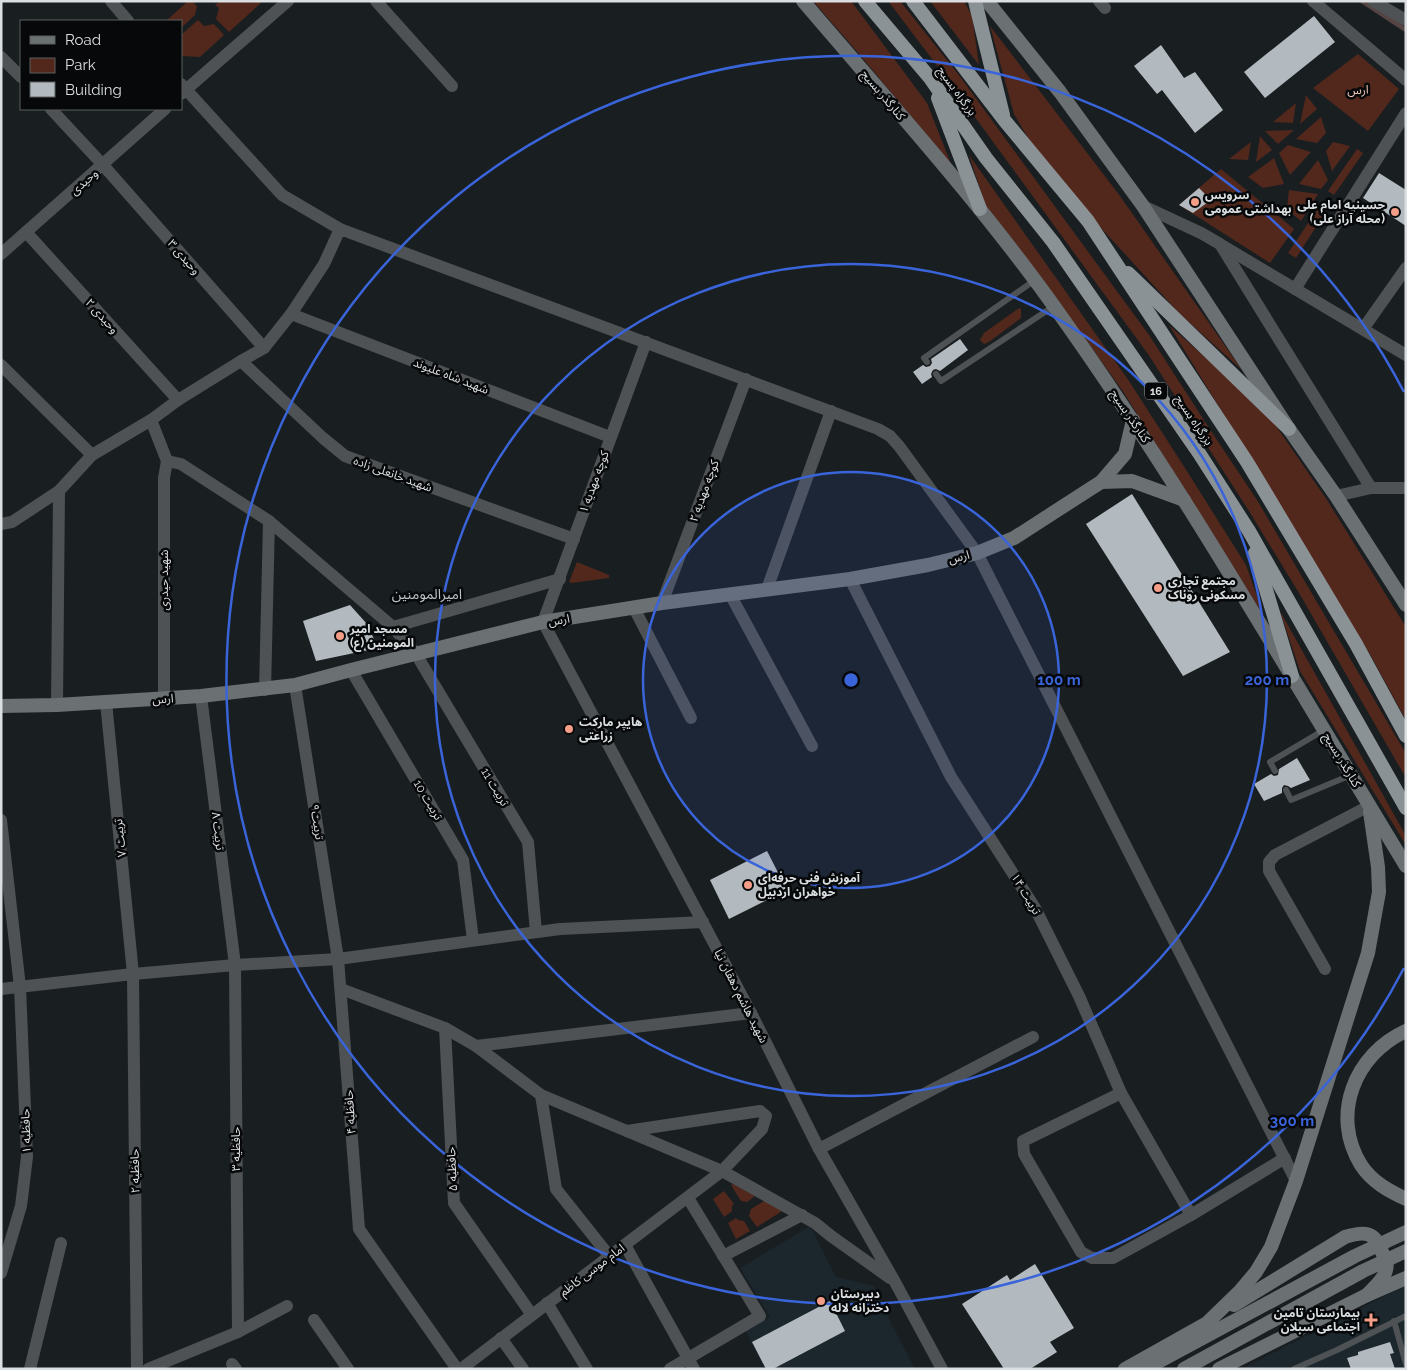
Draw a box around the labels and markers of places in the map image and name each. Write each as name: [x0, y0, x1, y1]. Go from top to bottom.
place label: سرویس بهداشتی عمومی: [1205, 188, 1292, 216]
marker: سرویس بهداشتی عمومی: [1189, 196, 1201, 208]
place label: حسینیه امام علی (محله آراز علی): [1297, 198, 1385, 226]
marker: حسینیه امام علی (محله آراز علی): [1389, 206, 1401, 218]
place label: مجتمع تجاری مسکونی روناک: [1168, 574, 1245, 602]
marker: مجتمع تجاری مسکونی روناک: [1152, 582, 1164, 594]
place label: مسجد امیر المومنین (ع): [349, 622, 414, 652]
marker: مسجد امیر المومنین (ع): [334, 630, 346, 642]
centre of rings: [842, 671, 860, 689]
place label: هایپر مارکت زراعتی: [579, 715, 643, 743]
marker: هایپر مارکت زراعتی: [563, 723, 575, 735]
place label: آموزش فنی حرفه‌ای خواهران اردبیل: [758, 871, 861, 899]
marker: آموزش فنی حرفه‌ای خواهران اردبیل: [742, 879, 754, 891]
place label: دبیرستان دخترانه لاله: [831, 1287, 889, 1315]
marker: دبیرستان دخترانه لاله: [815, 1295, 827, 1307]
place label: بیمارستان تامین اجتماعی سبلان: [1274, 1306, 1360, 1334]
marker: بیمارستان تامین اجتماعی سبلان: [1364, 1313, 1378, 1327]

